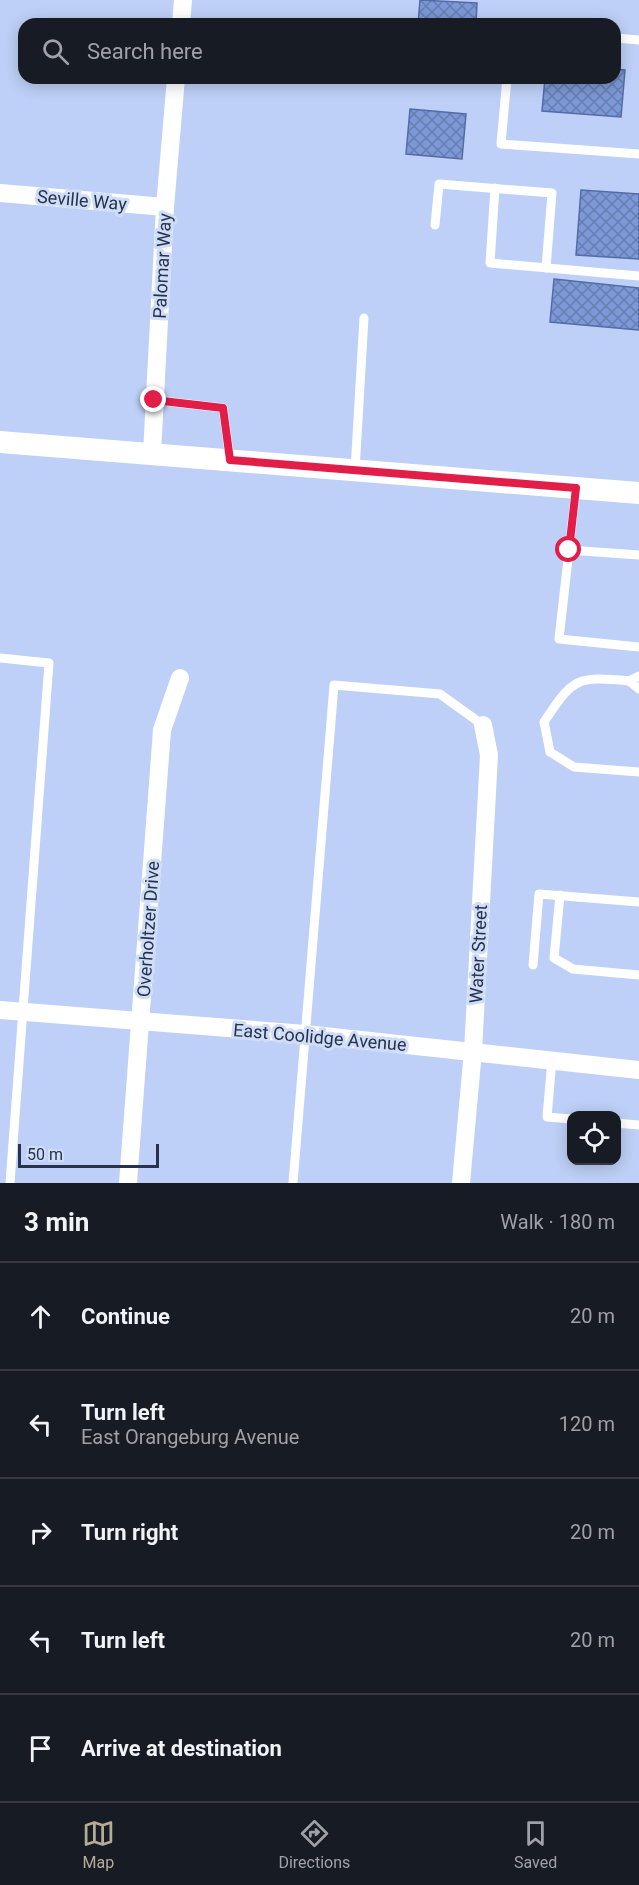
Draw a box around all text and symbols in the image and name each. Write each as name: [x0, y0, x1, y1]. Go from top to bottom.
search box: [18, 18, 621, 84]
icon: search: [39, 35, 72, 68]
text: Search here: [87, 39, 203, 64]
street label: Seville Way: [36, 186, 128, 214]
street label: Palomar Way: [149, 212, 175, 319]
route end: [140, 386, 166, 412]
route start: [555, 536, 581, 562]
street label: Overholtzer Drive: [133, 860, 163, 998]
street label: Water Street: [465, 904, 491, 1004]
street label: East Coolidge Avenue: [233, 1019, 407, 1055]
map controls: [567, 1111, 621, 1165]
button: locate: [567, 1111, 621, 1165]
scale bar: [18, 1141, 159, 1168]
text: 50 m: [27, 1145, 63, 1164]
text: 3 min: [24, 1207, 89, 1237]
text: Walk · 180 m: [500, 1210, 615, 1234]
icon: ahead: [24, 1300, 57, 1333]
text: Continue: [81, 1304, 170, 1329]
text: 20 m: [570, 1304, 615, 1328]
text: Turn left: [81, 1400, 165, 1425]
icon: left: [24, 1408, 57, 1441]
text: 120 m: [559, 1412, 615, 1436]
text: East Orangeburg Avenue: [81, 1425, 299, 1449]
icon: right: [24, 1516, 57, 1549]
text: Turn right: [81, 1520, 178, 1545]
text: 20 m: [570, 1520, 615, 1544]
icon: left: [24, 1624, 57, 1657]
text: Turn left: [81, 1628, 165, 1653]
text: 20 m: [570, 1628, 615, 1652]
icon: arrive: [24, 1732, 57, 1765]
text: Arrive at destination: [81, 1736, 282, 1761]
tab: Map: [82, 1817, 115, 1872]
tab: Directions: [278, 1817, 350, 1872]
tab: Saved: [514, 1817, 557, 1872]

